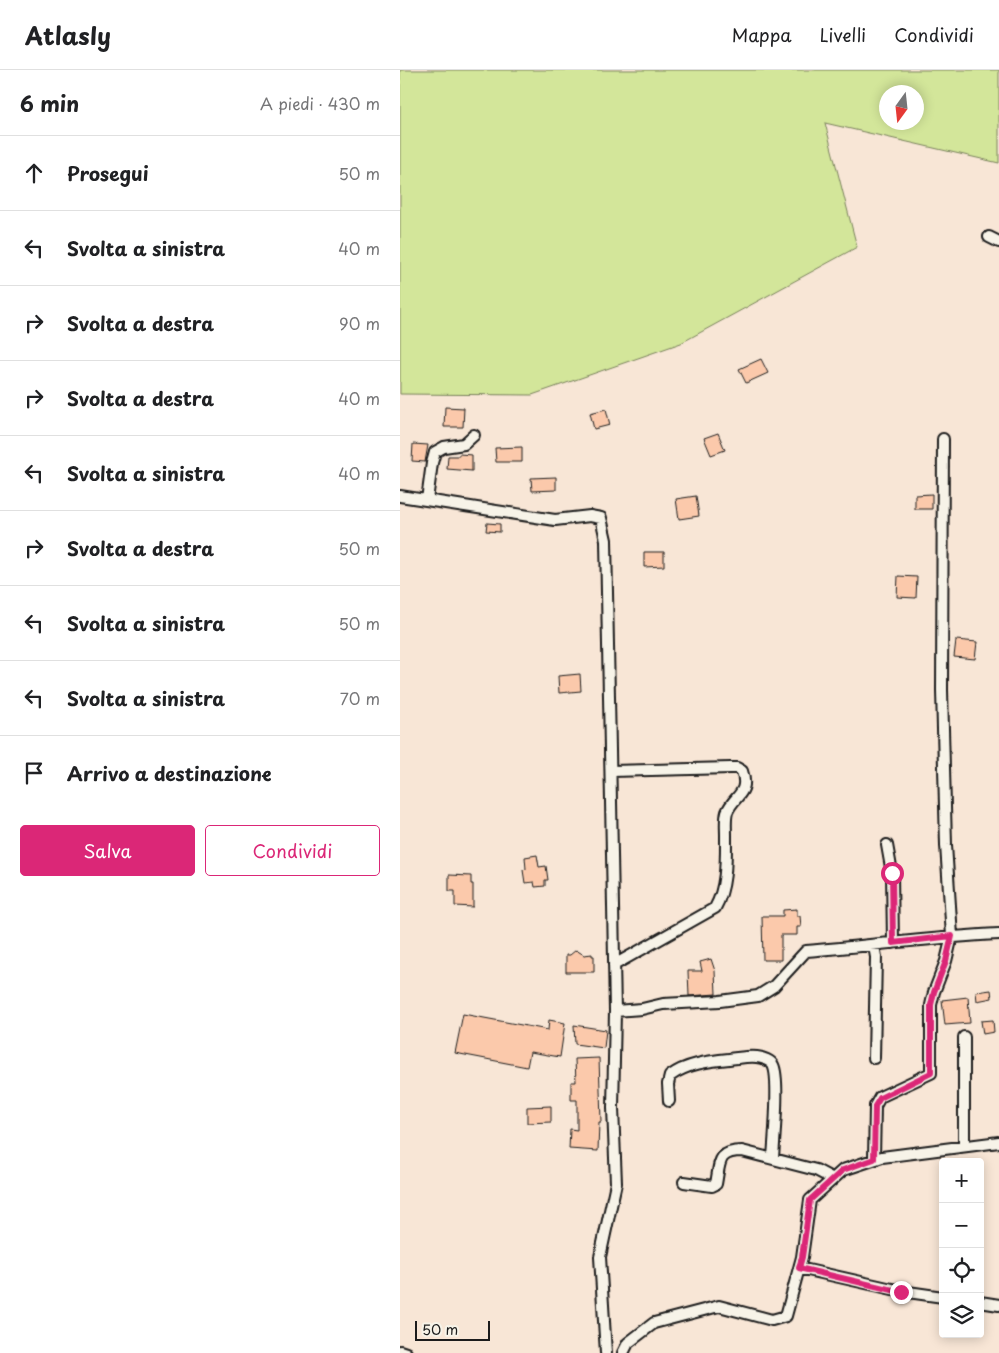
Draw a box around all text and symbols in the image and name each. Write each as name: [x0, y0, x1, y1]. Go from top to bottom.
text: Atlasly: [25, 17, 111, 53]
text: Mappa: [732, 21, 792, 48]
text: Livelli: [820, 21, 866, 48]
text: Condividi: [894, 21, 974, 48]
north arrow: [879, 85, 924, 130]
text: 6 min: [20, 87, 79, 119]
text: A piedi · 430 m: [260, 91, 380, 115]
icon: ahead: [20, 159, 48, 187]
text: Prosegui: [67, 159, 149, 187]
text: 50 m: [339, 161, 380, 185]
icon: left: [20, 234, 48, 262]
text: Svolta a sinistra: [67, 234, 225, 262]
text: 40 m: [338, 236, 380, 260]
icon: right: [20, 309, 48, 337]
text: Svolta a destra: [67, 309, 214, 337]
text: 90 m: [339, 311, 380, 335]
icon: right: [20, 384, 48, 412]
text: Svolta a destra: [67, 384, 214, 412]
text: 40 m: [338, 386, 380, 410]
icon: left: [20, 459, 48, 487]
text: Svolta a sinistra: [67, 459, 225, 487]
text: 40 m: [338, 461, 380, 485]
icon: right: [20, 534, 48, 562]
text: Svolta a destra: [67, 534, 214, 562]
text: 50 m: [339, 536, 380, 560]
icon: left: [20, 609, 48, 637]
text: Svolta a sinistra: [67, 609, 225, 637]
text: 50 m: [339, 611, 380, 635]
icon: left: [20, 684, 48, 712]
text: Svolta a sinistra: [67, 684, 225, 712]
text: 70 m: [340, 686, 380, 710]
icon: arrive: [20, 759, 48, 787]
text: Arrivo a destinazione: [67, 759, 272, 787]
button: Salva: [20, 825, 195, 876]
button: Condividi: [205, 825, 380, 876]
route start: [881, 862, 904, 885]
map controls: [939, 1158, 984, 1338]
button: +: [939, 1158, 984, 1203]
button: −: [939, 1203, 984, 1248]
button: locate: [939, 1248, 984, 1293]
route end: [890, 1281, 913, 1304]
button: layers: [939, 1293, 984, 1338]
scale bar: [415, 1318, 490, 1341]
text: 50 m: [422, 1319, 458, 1340]

